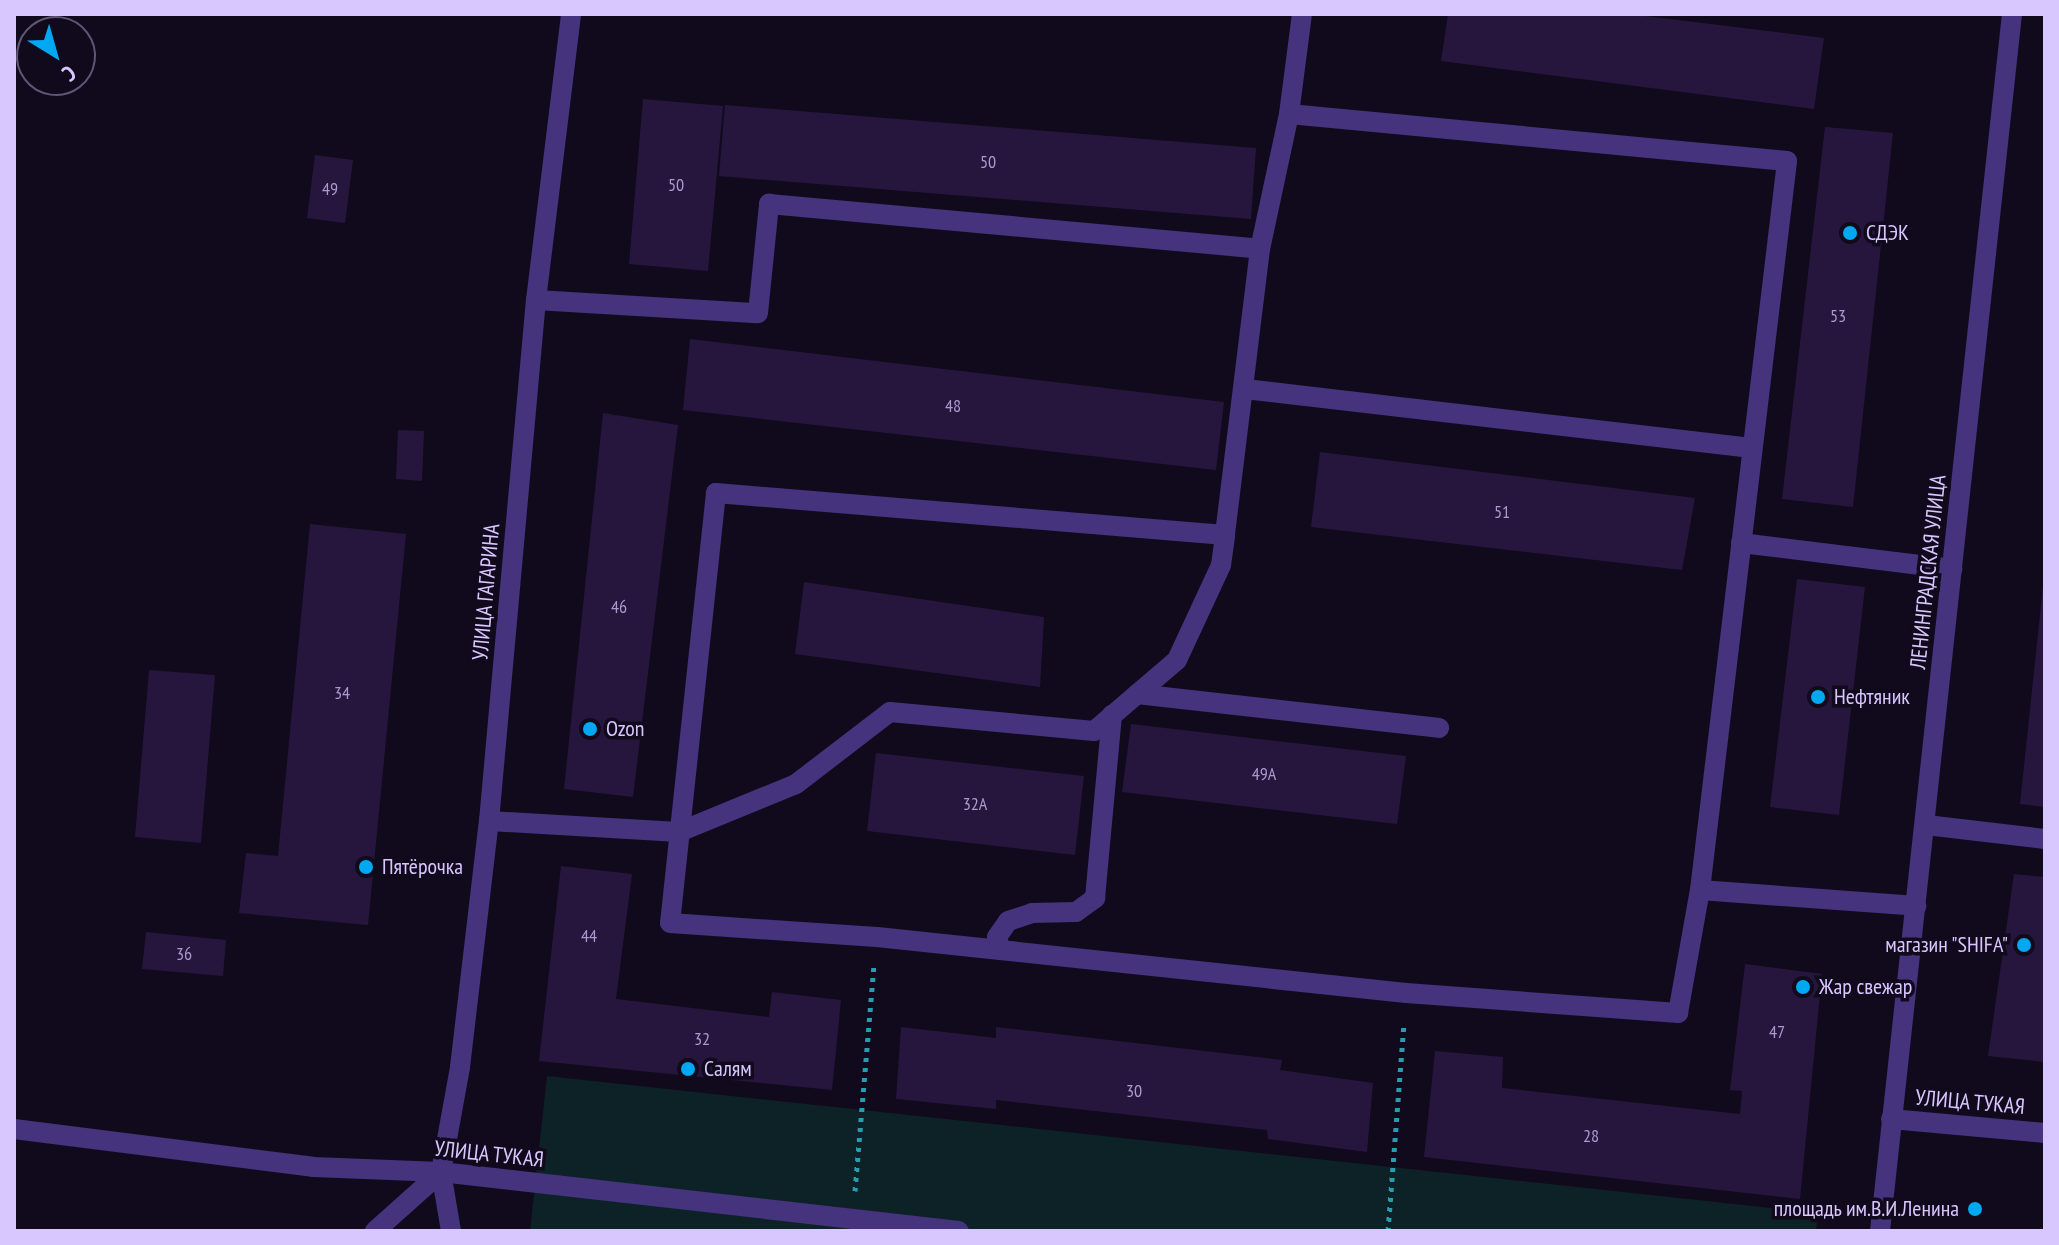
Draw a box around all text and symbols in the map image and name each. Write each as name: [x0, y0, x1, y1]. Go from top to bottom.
north arrow: [16, 16, 96, 96]
text: С: [57, 59, 82, 88]
house number: 50: [980, 151, 996, 173]
house number: 50: [668, 174, 684, 196]
house number: 49: [322, 178, 338, 200]
place label: СДЭК: [1866, 220, 1909, 246]
marker: СДЭК: [1841, 224, 1859, 242]
house number: 53: [1830, 305, 1846, 327]
house number: 48: [945, 395, 961, 417]
street label: ЛЕНИНГРАДСКАЯ УЛИЦА: [1905, 473, 1951, 671]
house number: 51: [1494, 501, 1510, 523]
street label: УЛИЦА ГАГАРИНА: [467, 522, 505, 662]
house number: 46: [611, 596, 627, 618]
house number: 34: [334, 682, 350, 704]
place label: Нефтяник: [1834, 684, 1910, 710]
marker: Нефтяник: [1809, 688, 1827, 706]
place label: Ozon: [606, 716, 645, 742]
marker: Ozon: [581, 720, 599, 738]
house number: 49А: [1252, 763, 1276, 785]
house number: 32А: [963, 793, 987, 815]
place label: Пятёрочка: [382, 854, 463, 880]
marker: Пятёрочка: [357, 858, 375, 876]
house number: 44: [581, 925, 597, 947]
place label: магазин "SHIFA": [1884, 932, 2008, 958]
marker: магазин "SHIFA": [2015, 936, 2033, 954]
house number: 36: [176, 943, 192, 965]
place label: Жар свежар: [1819, 974, 1912, 1000]
marker: Жар свежар: [1794, 978, 1812, 996]
house number: 47: [1769, 1021, 1785, 1043]
house number: 32: [694, 1028, 710, 1050]
place label: Салям: [704, 1056, 752, 1082]
marker: Салям: [679, 1060, 697, 1078]
house number: 30: [1126, 1080, 1142, 1102]
street label: УЛИЦА ТУКАЯ: [1914, 1084, 2026, 1120]
house number: 28: [1583, 1125, 1599, 1147]
street label: УЛИЦА ТУКАЯ: [432, 1135, 546, 1173]
place label: площадь им.В.И.Ленина: [1773, 1196, 1959, 1222]
marker: площадь им.В.И.Ленина: [1966, 1200, 1984, 1218]

